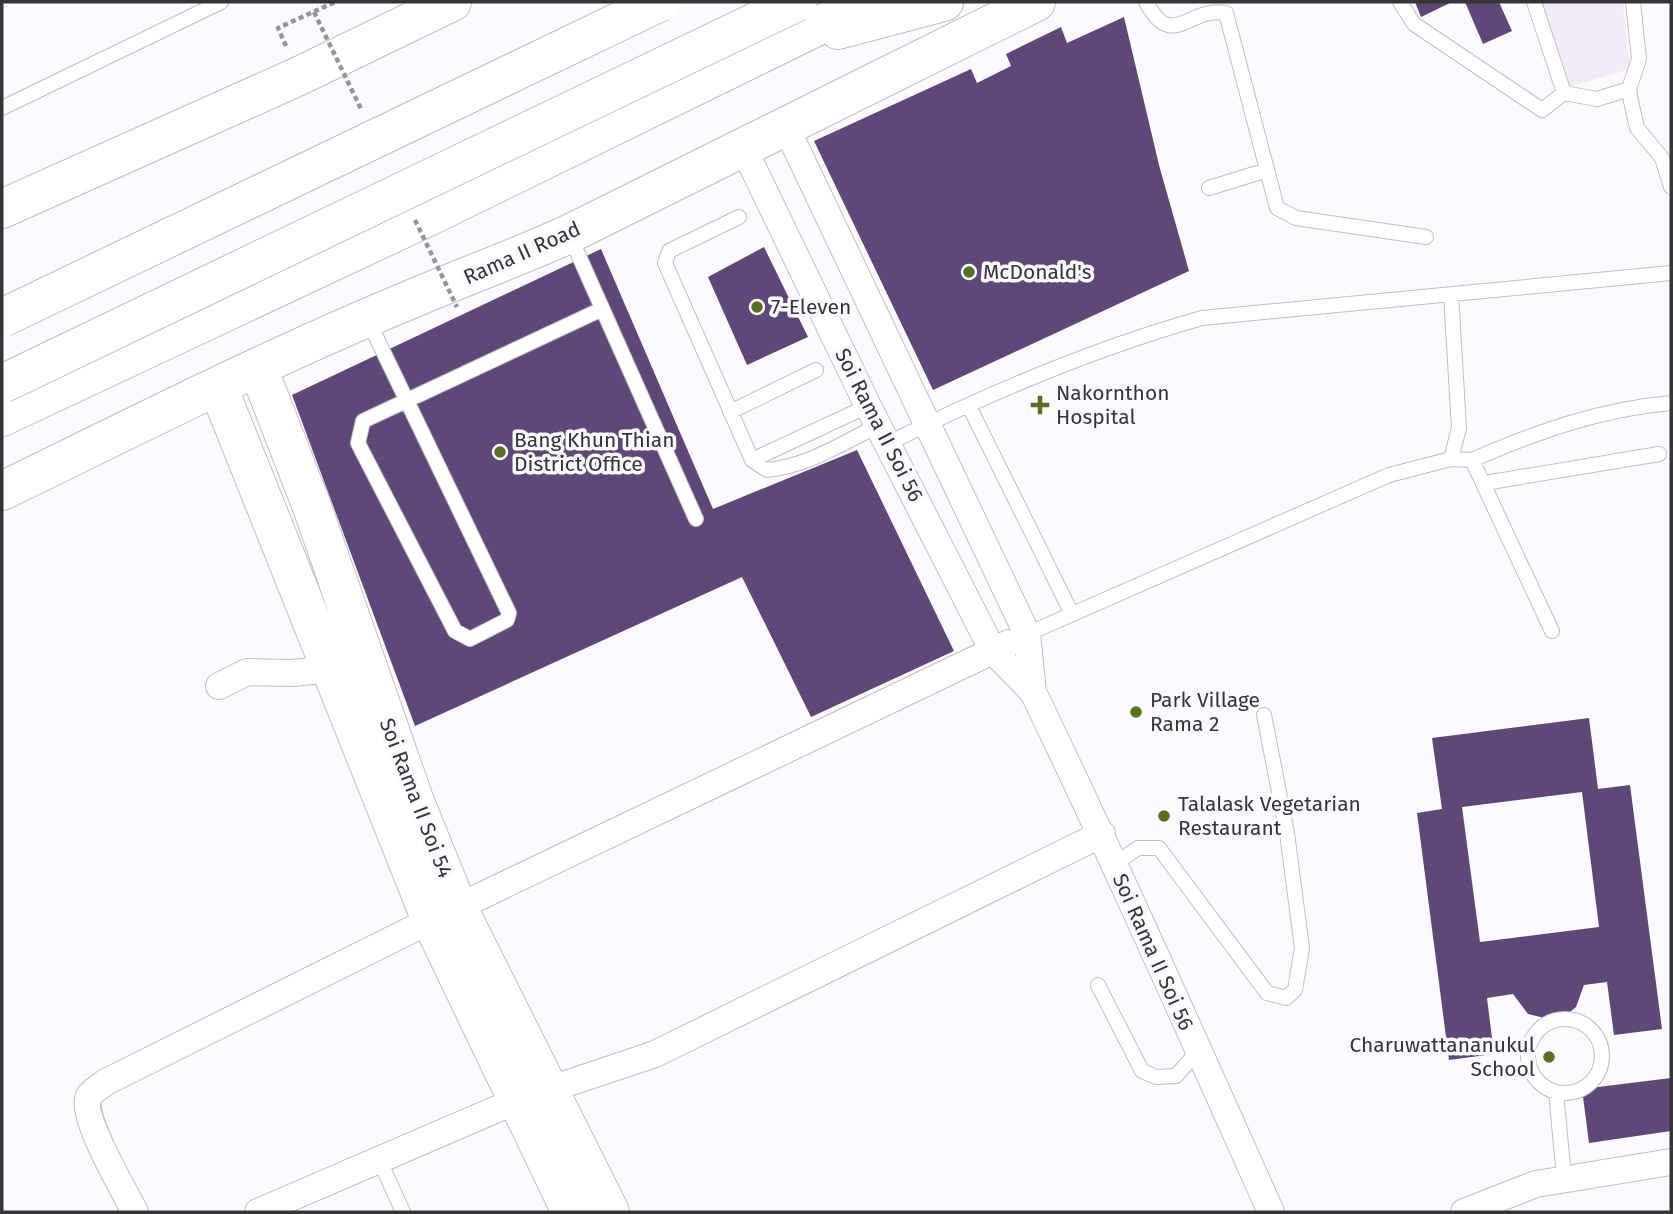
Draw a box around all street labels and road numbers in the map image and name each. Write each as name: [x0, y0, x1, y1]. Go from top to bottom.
street label: Rama II Road: [459, 216, 585, 290]
street label: Soi Rama II Soi 56: [829, 344, 929, 506]
street label: Soi Rama II Soi 54: [374, 714, 458, 882]
street label: Soi Rama II Soi 56: [1107, 870, 1199, 1034]

